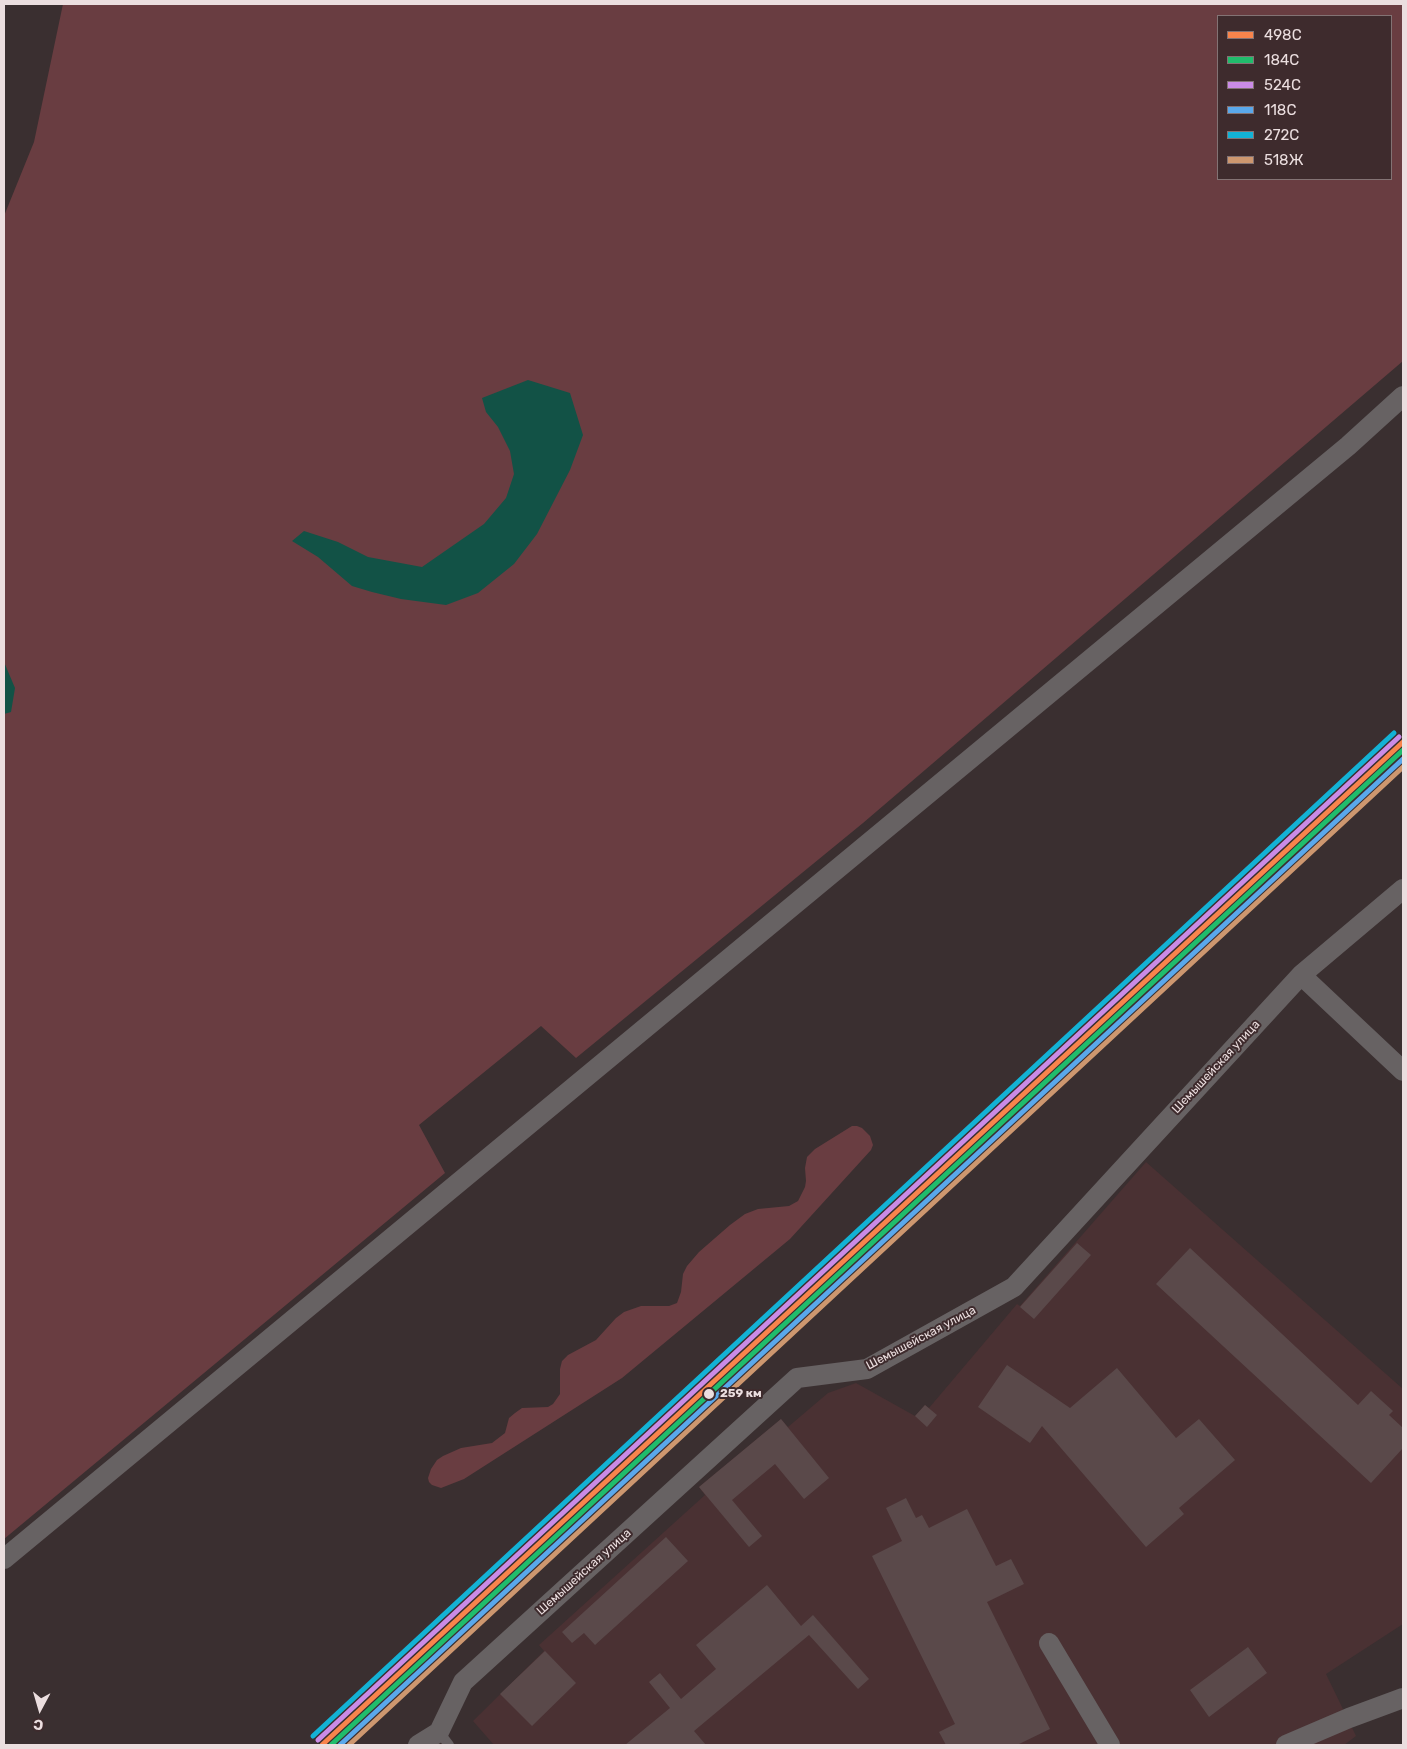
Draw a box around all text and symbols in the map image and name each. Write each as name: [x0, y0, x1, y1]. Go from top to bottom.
legend: [1217, 15, 1392, 180]
text: 498С: [1264, 26, 1302, 44]
text: 184С: [1264, 51, 1299, 69]
text: 524С: [1264, 76, 1301, 94]
text: 118С: [1264, 101, 1296, 119]
text: 272С: [1264, 126, 1299, 144]
text: 518Ж: [1264, 151, 1304, 169]
street label: Шемышейская улица: [1169, 1017, 1263, 1117]
street label: Шемышейская улица: [864, 1303, 978, 1373]
marker: 259 км: [702, 1387, 716, 1401]
place label: 259 км: [720, 1387, 762, 1401]
street label: Шемышейская улица: [534, 1526, 634, 1618]
north arrow: [15, 1684, 65, 1734]
text: С: [33, 1715, 44, 1733]

